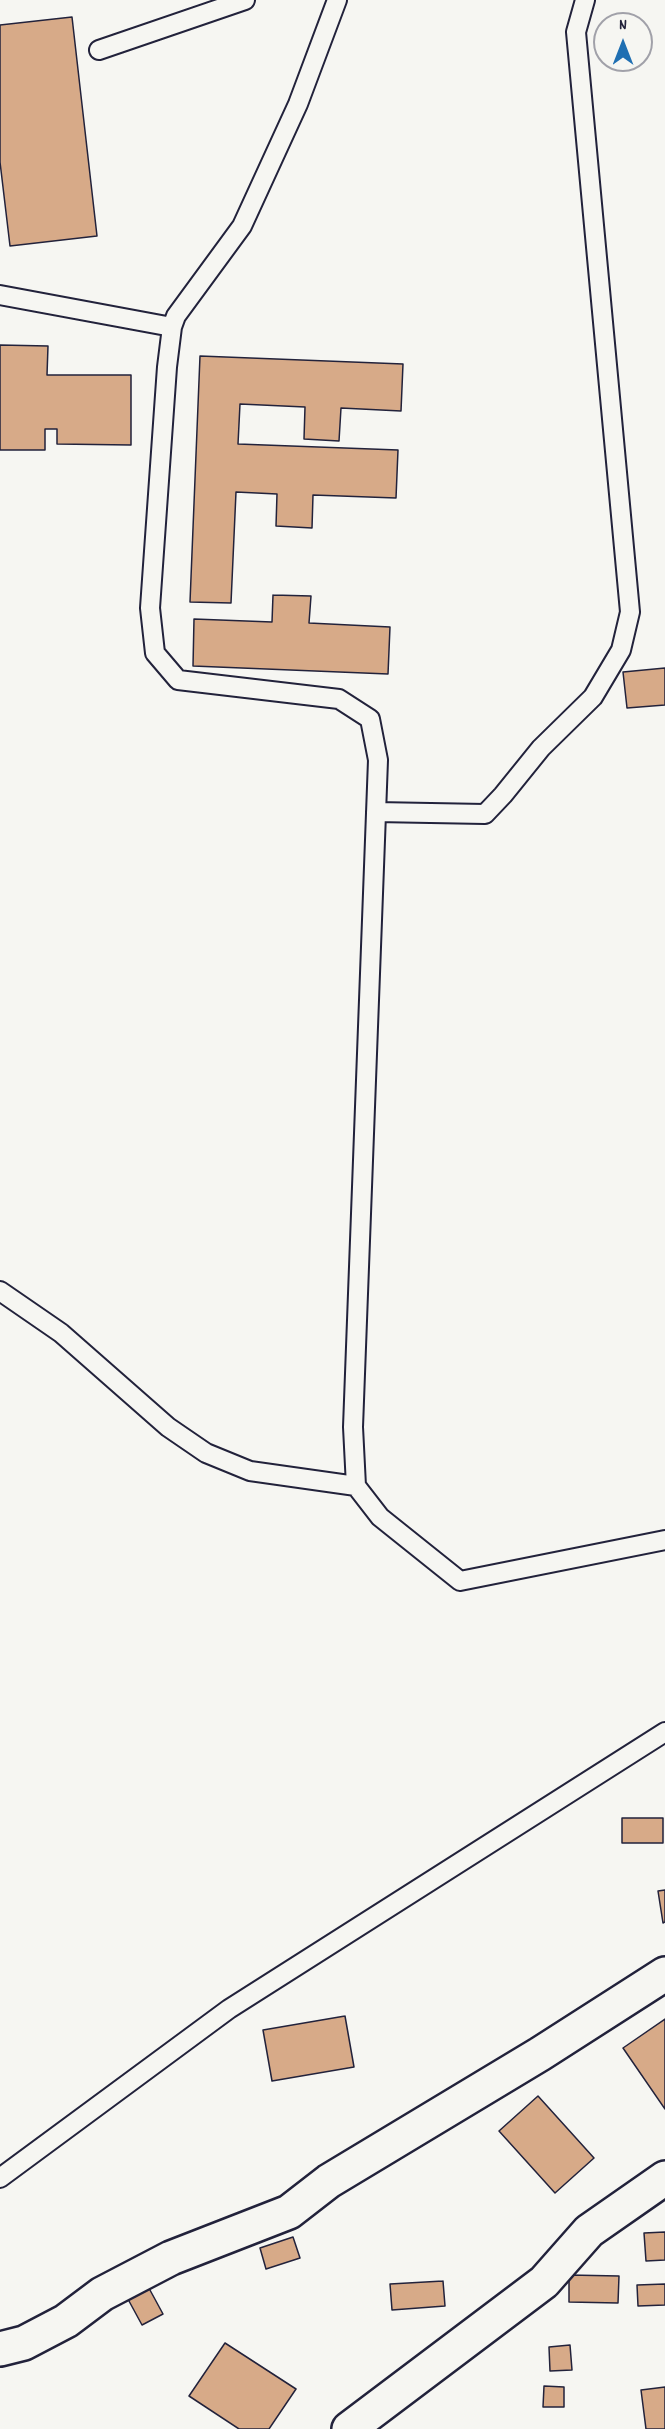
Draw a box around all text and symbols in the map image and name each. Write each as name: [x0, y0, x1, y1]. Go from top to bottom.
north arrow: [593, 12, 653, 72]
text: N: [619, 14, 627, 37]

